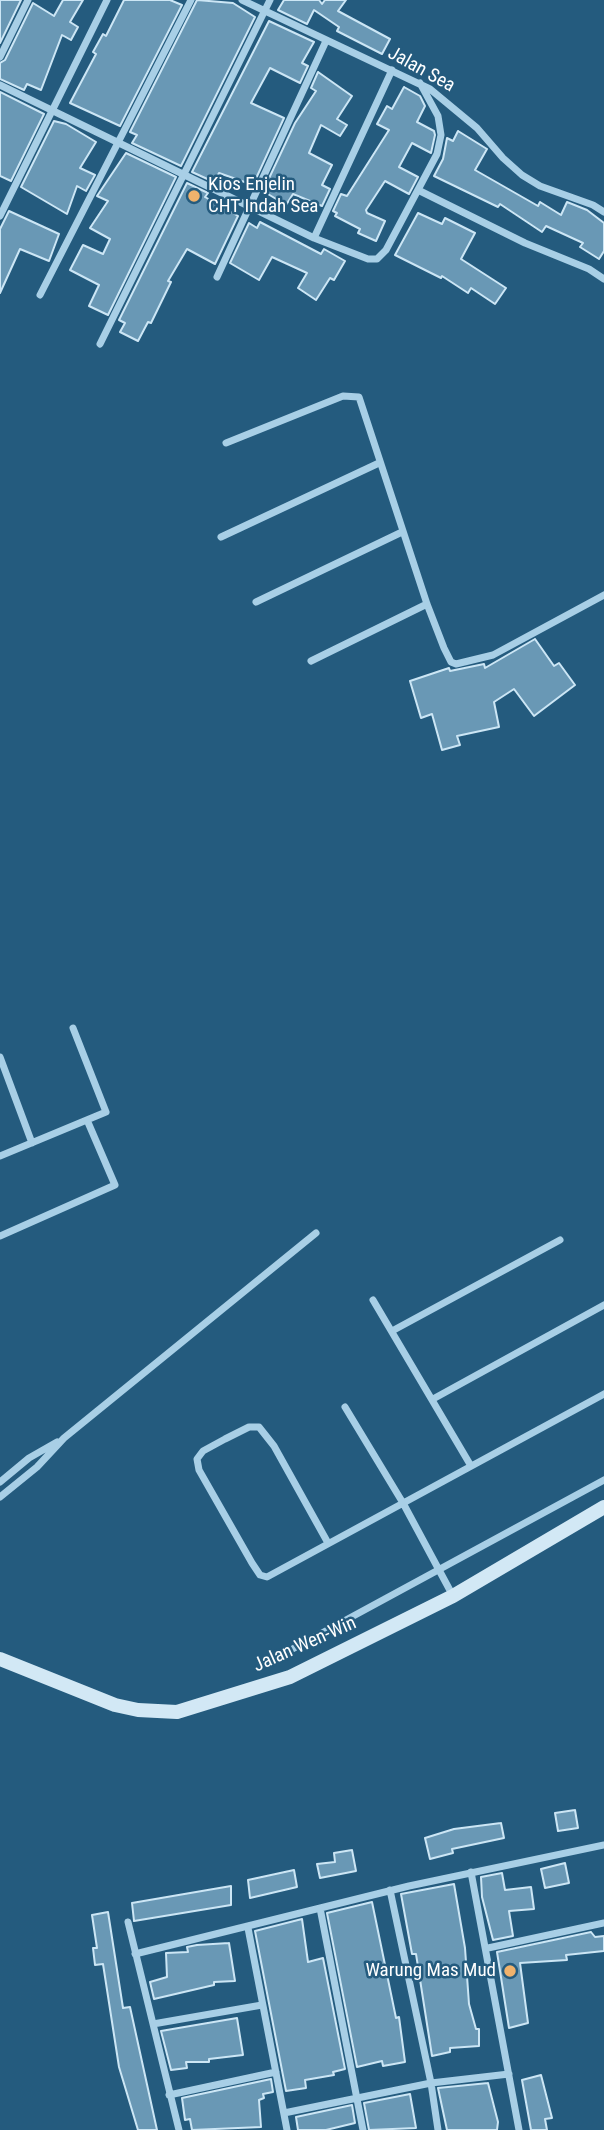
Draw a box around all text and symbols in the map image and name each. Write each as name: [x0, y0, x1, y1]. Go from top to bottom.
street label: Jalan Sea: [383, 42, 459, 98]
place label: Kios Enjelin CHT Indah Sea: [208, 174, 318, 218]
marker: Kios Enjelin CHT Indah Sea: [186, 188, 202, 204]
street label: Jalan Wen-Win: [250, 1612, 360, 1678]
place label: Warung Mas Mud: [365, 1960, 496, 1982]
marker: Warung Mas Mud: [502, 1963, 518, 1979]

